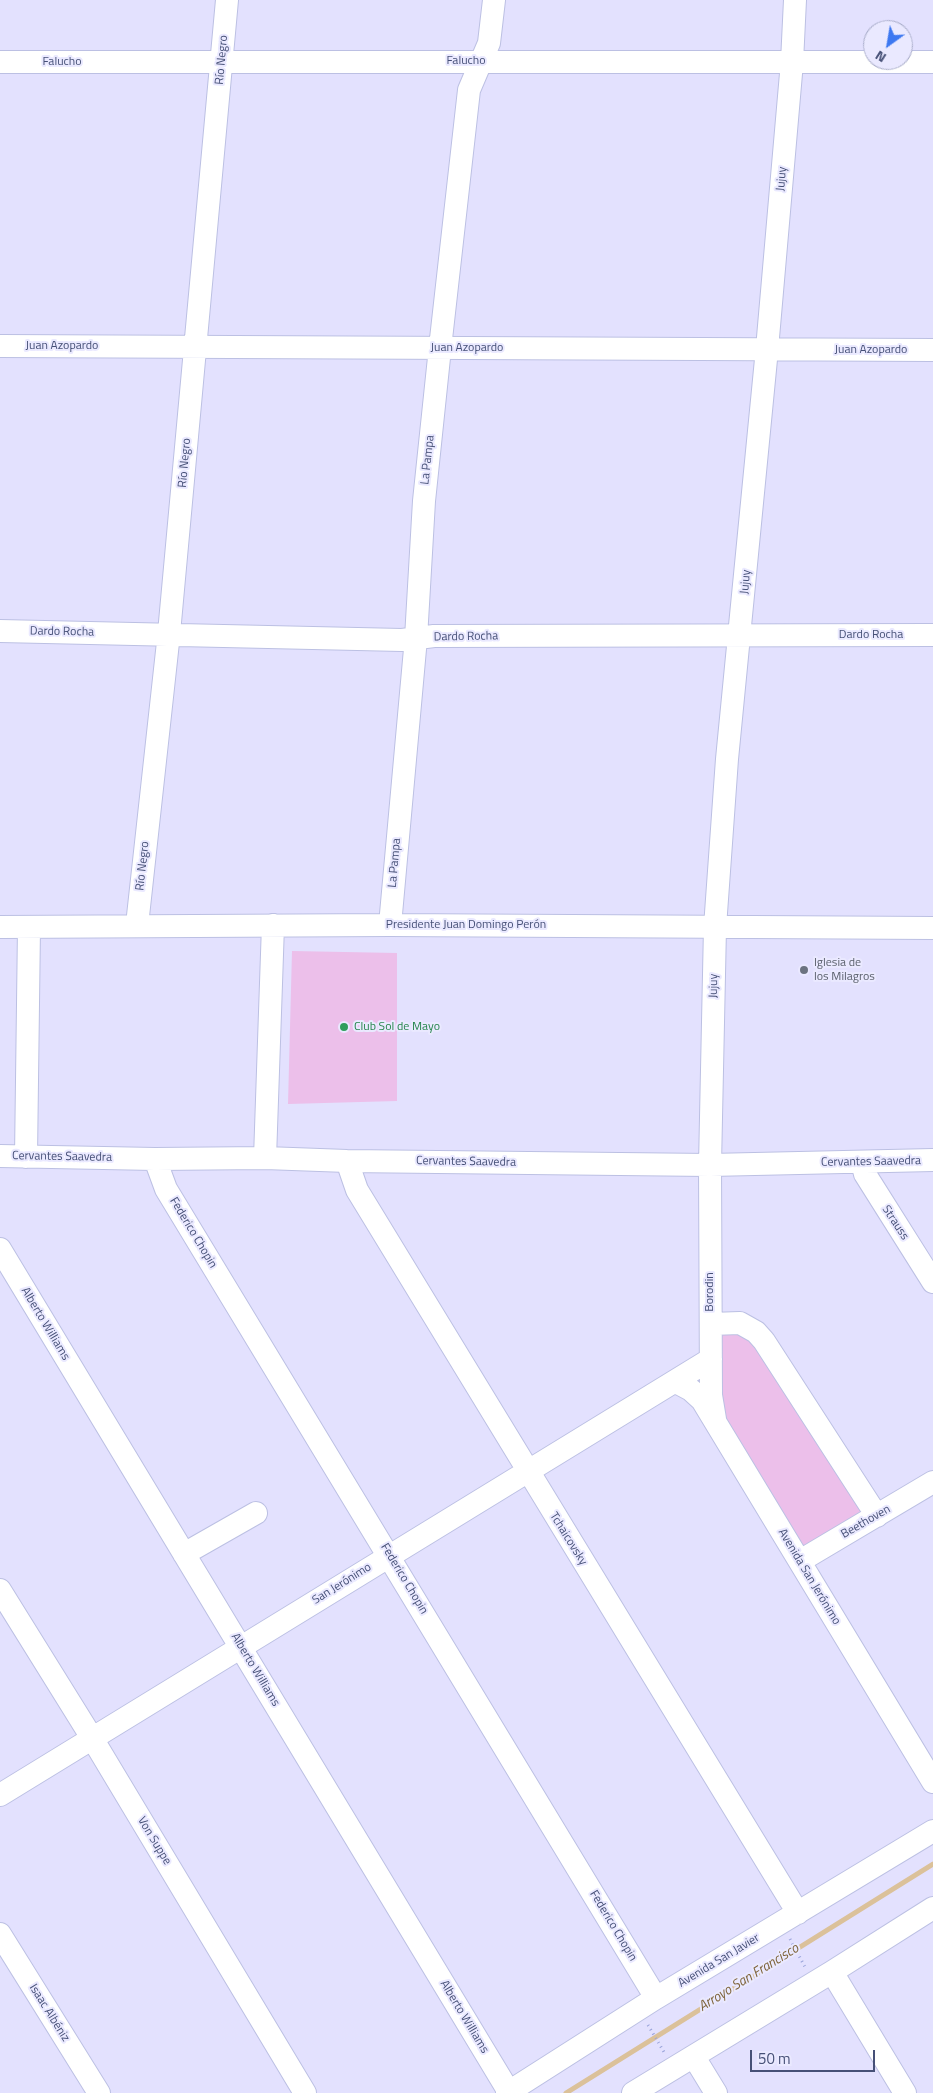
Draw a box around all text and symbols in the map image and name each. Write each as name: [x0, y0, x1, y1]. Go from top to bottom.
north arrow: [863, 20, 913, 70]
street label: Río Negro: [213, 35, 231, 85]
text: N: [871, 46, 890, 69]
street label: Falucho: [446, 54, 486, 68]
street label: Falucho: [42, 55, 82, 69]
street label: Jujuy: [774, 166, 790, 192]
street label: Juan Azopardo: [26, 339, 98, 353]
street label: Juan Azopardo: [431, 341, 503, 355]
street label: Juan Azopardo: [835, 343, 907, 357]
street label: La Pampa: [418, 434, 438, 486]
street label: Río Negro: [176, 438, 194, 488]
street label: Jujuy: [738, 569, 754, 595]
street label: Dardo Rocha: [30, 624, 94, 640]
street label: Dardo Rocha: [839, 628, 903, 642]
street label: Dardo Rocha: [434, 629, 498, 645]
street label: La Pampa: [386, 838, 404, 888]
street label: Río Negro: [133, 841, 153, 891]
street label: Presidente Juan Domingo Perón: [386, 918, 546, 932]
place label: Iglesia de los Milagros: [814, 956, 875, 984]
marker: Iglesia de los Milagros: [798, 964, 810, 976]
street label: Jujuy: [707, 974, 721, 998]
place label: Club Sol de Mayo: [354, 1020, 440, 1034]
marker: Club Sol de Mayo: [338, 1021, 350, 1033]
street label: Cervantes Saavedra: [12, 1149, 112, 1165]
street label: Cervantes Saavedra: [416, 1154, 516, 1170]
street label: Cervantes Saavedra: [821, 1154, 921, 1170]
street label: Federico Chopin: [166, 1195, 220, 1271]
street label: Strauss: [879, 1203, 911, 1243]
street label: Borodin: [703, 1272, 717, 1312]
street label: Alberto Williams: [18, 1285, 72, 1363]
street label: Beethoven: [839, 1502, 893, 1542]
street label: Tchaicovsky: [546, 1510, 590, 1568]
street label: Avenida San Jerónimo: [775, 1526, 843, 1628]
street label: Federico Chopin: [377, 1541, 431, 1617]
street label: San Jerónimo: [310, 1560, 374, 1608]
street label: Alberto Williams: [228, 1631, 282, 1709]
street label: Von Suppe: [134, 1814, 174, 1868]
street label: Federico Chopin: [586, 1888, 640, 1964]
street label: Avenida San Javier: [676, 1931, 762, 1991]
water label: Arroyo San Francisco: [696, 1940, 802, 2016]
street label: Alberto Williams: [437, 1978, 491, 2056]
street label: Isaac Albéniz: [26, 1982, 72, 2044]
scale bar: [753, 2040, 878, 2072]
text: 50 m: [758, 2047, 791, 2070]

